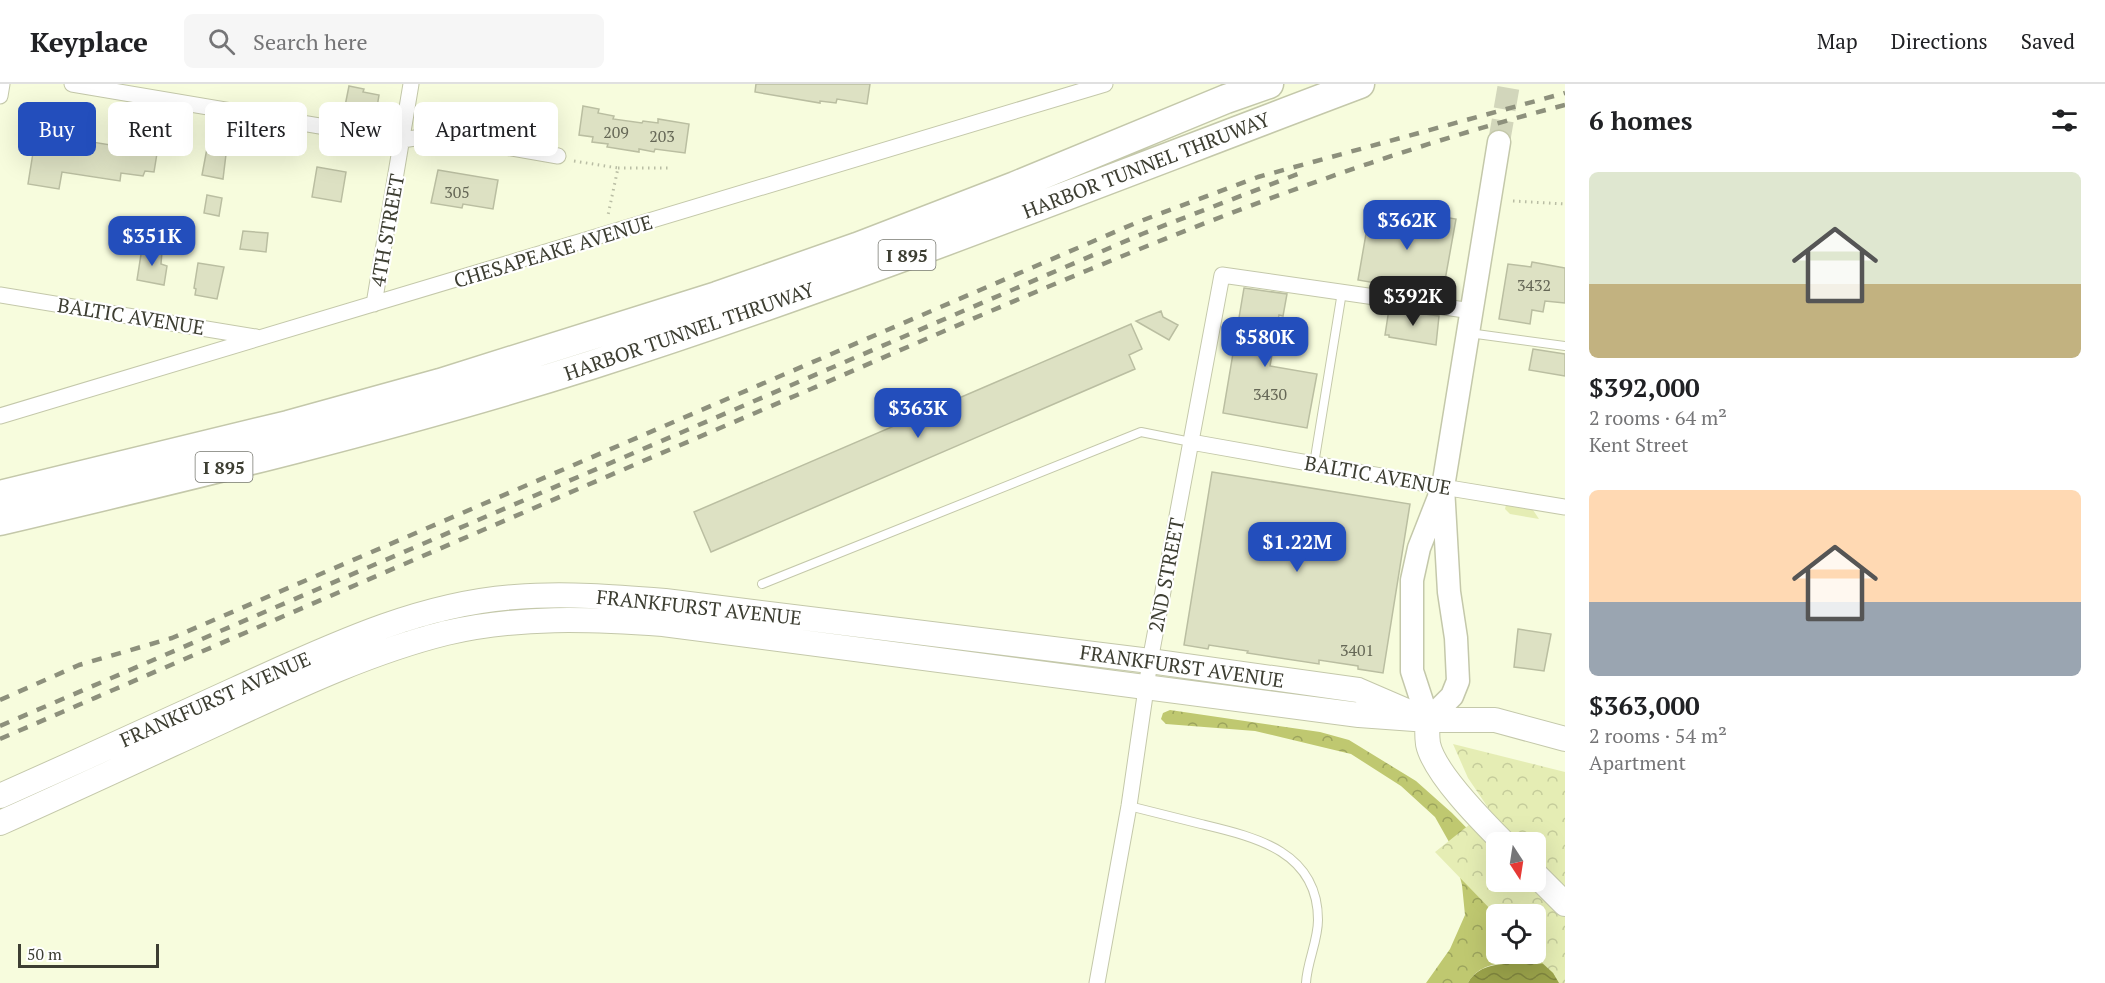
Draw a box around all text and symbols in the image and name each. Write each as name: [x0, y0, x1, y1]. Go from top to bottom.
search box: [184, 14, 604, 68]
text: Keyplace: [30, 23, 148, 60]
icon: search: [205, 25, 238, 58]
text: Search here: [253, 27, 368, 56]
text: Map: [1817, 27, 1858, 55]
text: Directions: [1891, 27, 1988, 55]
text: Saved: [2021, 27, 2075, 55]
chip: Buy: [18, 102, 96, 156]
chip: Rent: [108, 102, 193, 156]
chip: Filters: [205, 102, 307, 156]
chip: New: [319, 102, 402, 156]
chip: Apartment: [414, 102, 558, 156]
text: 6 homes: [1589, 103, 1693, 137]
icon: filters: [2048, 104, 2081, 137]
street label: HARBOR TUNNEL THRUWAY: [1018, 105, 1274, 225]
house number: 209: [603, 121, 629, 143]
house number: 203: [649, 125, 675, 147]
street label: 4TH STREET: [364, 172, 410, 288]
house number: 305: [444, 181, 470, 203]
pin: $362K: [1365, 200, 1449, 251]
text: $362K: [1377, 206, 1437, 233]
street label: CHESAPEAKE AVENUE: [450, 208, 656, 294]
icon: home: [1781, 211, 1889, 319]
pin: $351K: [110, 216, 194, 267]
text: $351K: [122, 222, 182, 249]
road number: I 895: [878, 240, 936, 270]
house number: 3432: [1517, 274, 1551, 296]
street label: HARBOR TUNNEL THRUWAY: [560, 275, 818, 387]
pin: $392K: [1371, 276, 1455, 327]
text: $392K: [1383, 282, 1443, 309]
street label: BALTIC AVENUE: [56, 291, 206, 341]
pin: $580K: [1223, 317, 1307, 368]
text: $580K: [1235, 323, 1295, 350]
text: $392,000: [1589, 370, 1700, 404]
house number: 3430: [1253, 383, 1287, 405]
pin: $363K: [876, 388, 960, 439]
text: $363K: [888, 394, 948, 421]
text: 2 rooms · 64 m²: [1589, 404, 1727, 431]
text: Kent Street: [1589, 431, 1689, 458]
street label: BALTIC AVENUE: [1303, 449, 1453, 501]
road number: I 895: [196, 452, 252, 482]
street label: 2ND STREET: [1142, 516, 1190, 634]
pin: $1.22M: [1248, 522, 1346, 573]
text: $1.22M: [1262, 528, 1332, 555]
icon: home: [1781, 529, 1889, 637]
street label: FRANKFURST AVENUE: [595, 583, 803, 631]
street label: FRANKFURST AVENUE: [1078, 638, 1286, 694]
house number: 3401: [1340, 639, 1374, 661]
street label: FRANKFURST AVENUE: [115, 645, 315, 753]
text: $363,000: [1589, 688, 1700, 722]
text: 2 rooms · 54 m²: [1589, 722, 1727, 749]
text: Apartment: [1589, 749, 1686, 776]
north arrow: [1486, 832, 1546, 892]
map controls: [1486, 832, 1546, 964]
button: locate: [1486, 904, 1546, 964]
scale bar: [18, 941, 159, 968]
text: 50 m: [27, 943, 62, 965]

